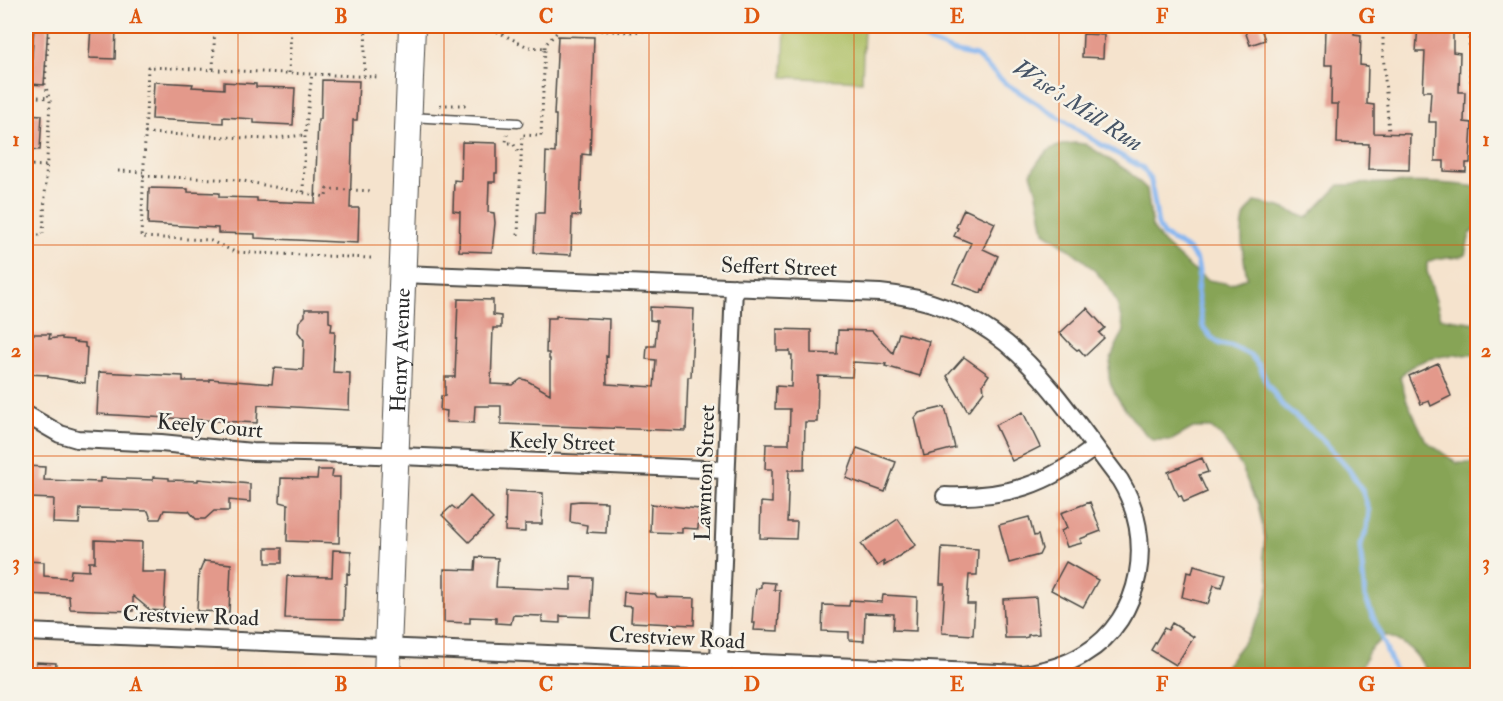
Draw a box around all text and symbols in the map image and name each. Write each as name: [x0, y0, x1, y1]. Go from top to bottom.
text: A: [129, 4, 143, 29]
text: B: [334, 4, 348, 29]
text: C: [539, 4, 553, 29]
text: D: [744, 4, 760, 29]
text: E: [950, 4, 965, 29]
text: F: [1156, 4, 1169, 29]
text: G: [1359, 4, 1376, 29]
water label: Wise's Mill Run: [1007, 52, 1149, 159]
text: 1: [12, 127, 20, 152]
text: 1: [1482, 127, 1490, 152]
street label: Seffert Street: [720, 251, 838, 283]
street label: Henry Avenue: [384, 287, 417, 413]
text: 2: [11, 338, 21, 363]
text: 2: [1481, 338, 1491, 363]
street label: Lawnton Street: [689, 404, 721, 542]
street label: Keely Court: [156, 407, 264, 445]
street label: Keely Street: [508, 426, 616, 458]
text: 3: [12, 550, 20, 575]
text: 3: [1482, 550, 1490, 575]
street label: Crestview Road: [122, 600, 260, 632]
street label: Crestview Road: [608, 620, 746, 656]
text: A: [129, 672, 143, 697]
text: B: [334, 672, 348, 697]
text: C: [539, 672, 553, 697]
text: D: [744, 672, 760, 697]
text: E: [950, 672, 965, 697]
text: F: [1156, 672, 1169, 697]
text: G: [1359, 672, 1376, 697]

